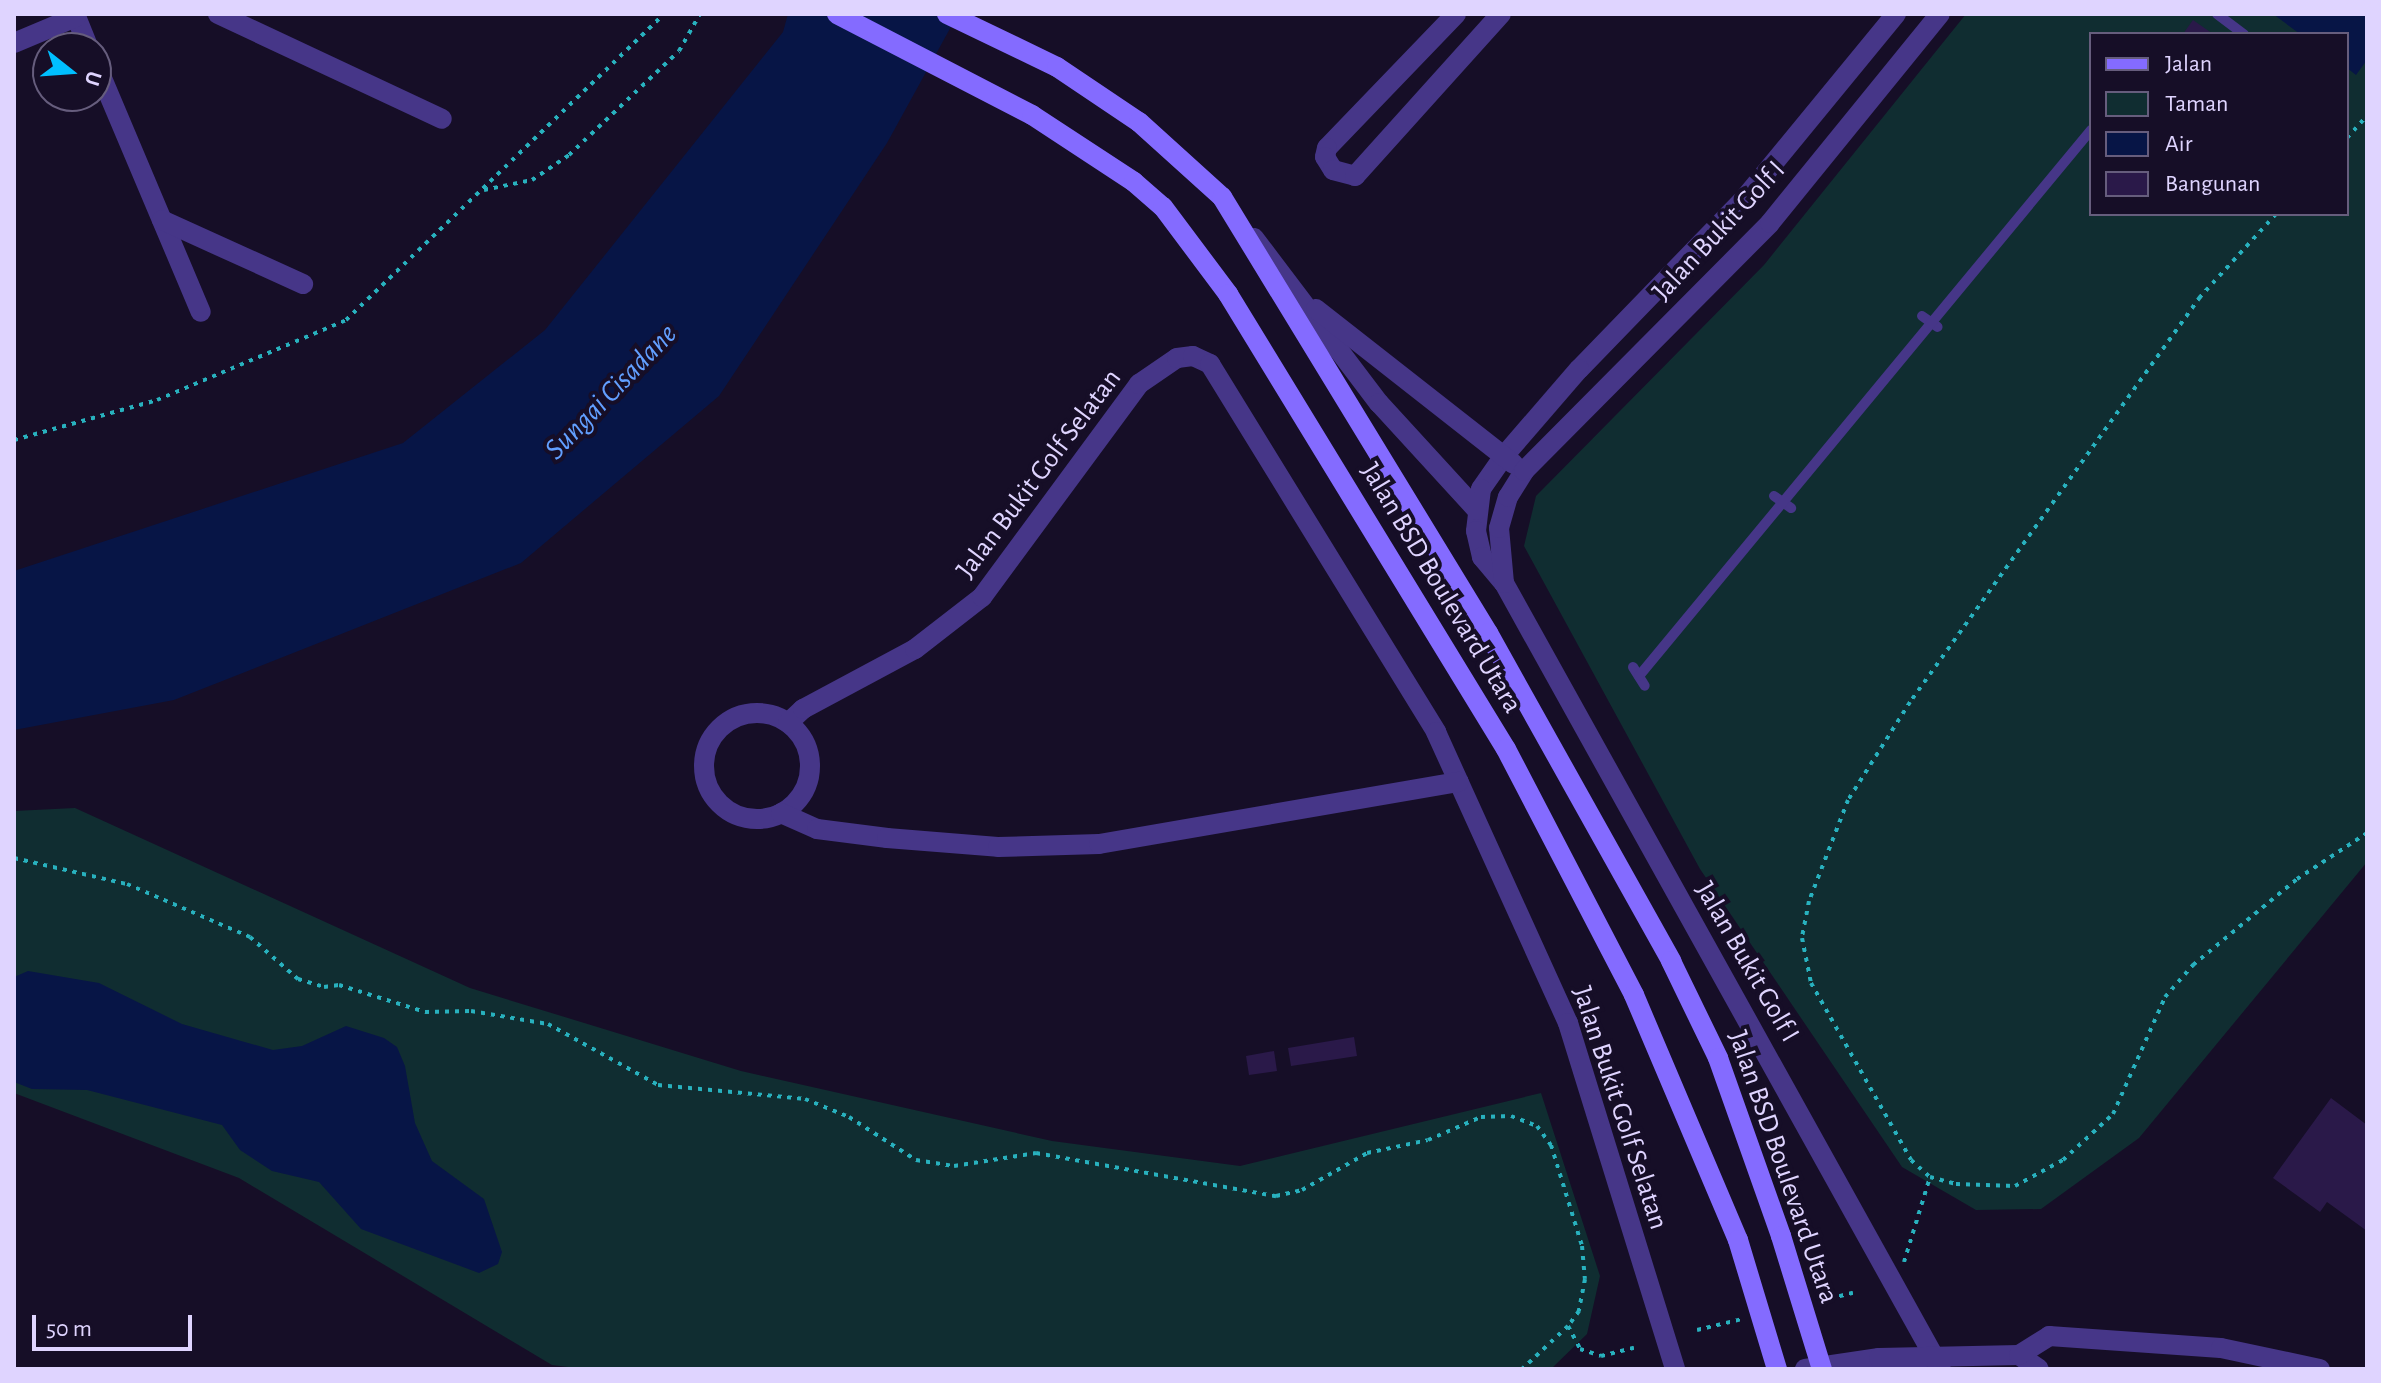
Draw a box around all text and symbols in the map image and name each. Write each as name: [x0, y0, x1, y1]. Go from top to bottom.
north arrow: [32, 32, 112, 112]
legend: [2089, 32, 2349, 216]
text: Jalan: [2165, 52, 2212, 76]
text: U: [80, 68, 106, 88]
text: Taman: [2165, 92, 2228, 116]
text: Air: [2165, 132, 2192, 156]
street label: Jalan Bukit Golf I: [1645, 154, 1793, 308]
text: Bangunan: [2165, 172, 2260, 196]
water label: Sungai Cisadane: [537, 317, 685, 467]
street label: Jalan Bukit Golf Selatan: [949, 363, 1129, 585]
street label: Jalan BSD Boulevard Utara: [1353, 457, 1529, 719]
street label: Jalan Bukit Golf I: [1688, 876, 1806, 1048]
street label: Jalan Bukit Golf Selatan: [1565, 982, 1675, 1234]
street label: Jalan BSD Boulevard Utara: [1721, 1026, 1845, 1308]
scale bar: [36, 1299, 196, 1349]
text: 50 m: [46, 1317, 92, 1341]

